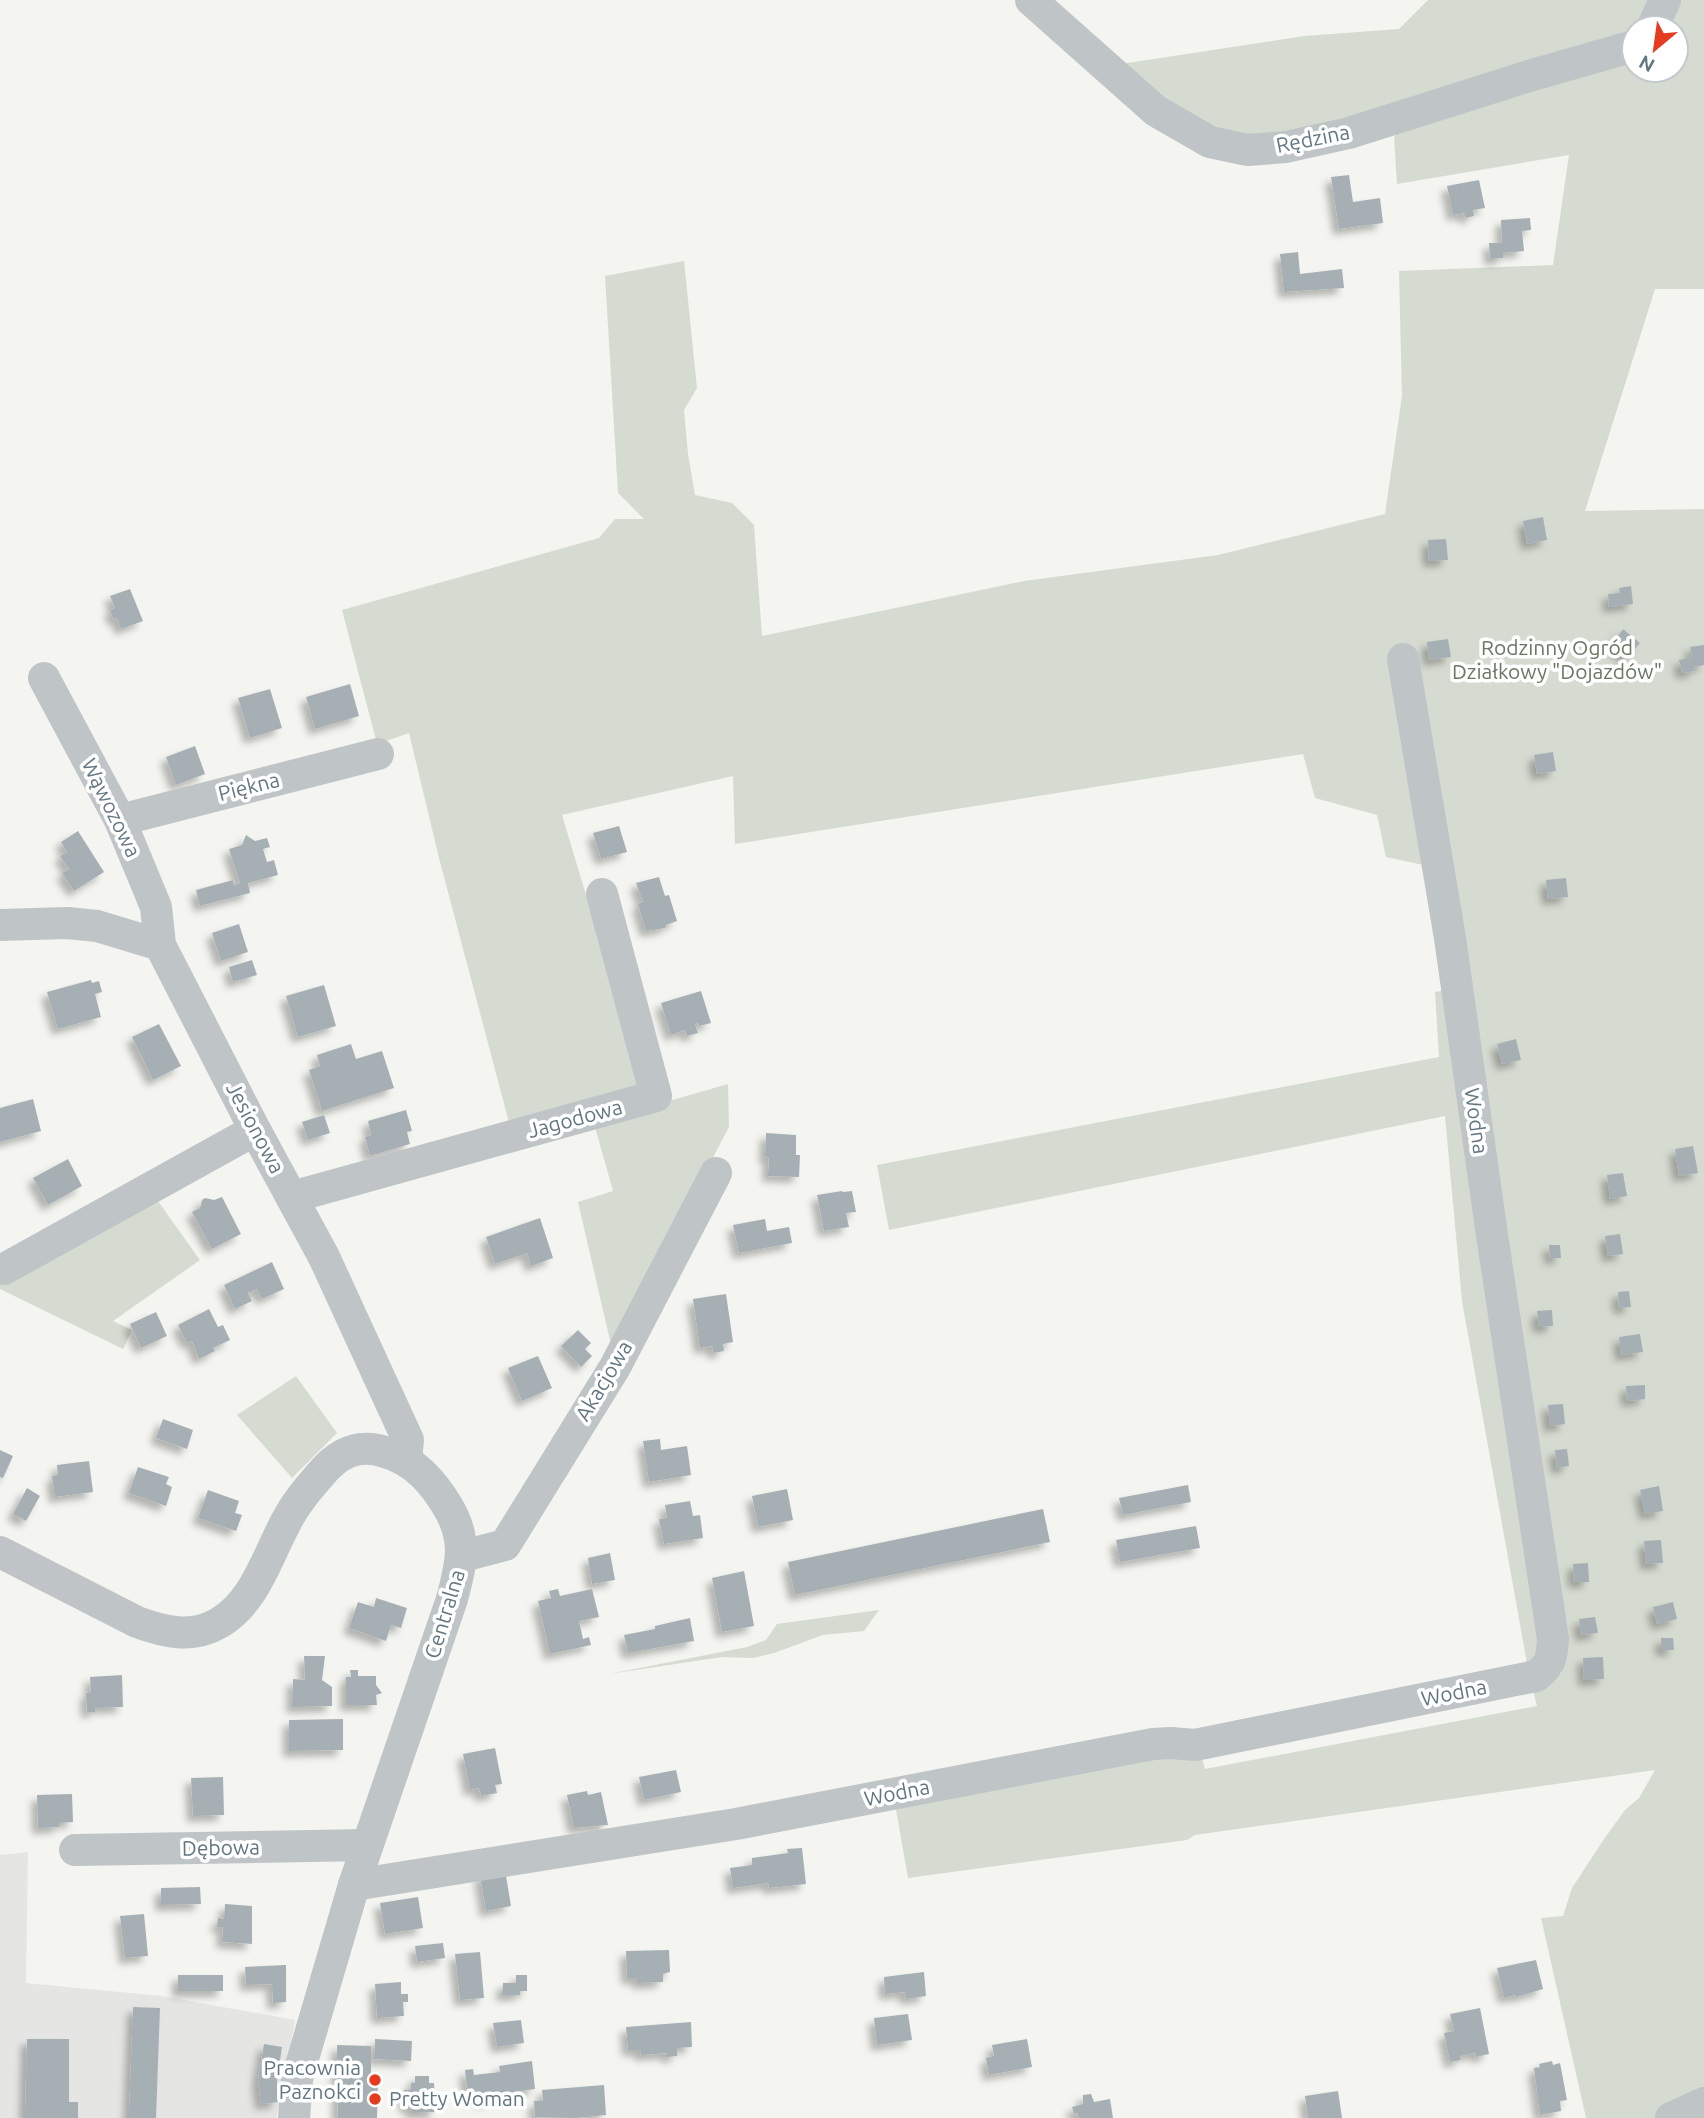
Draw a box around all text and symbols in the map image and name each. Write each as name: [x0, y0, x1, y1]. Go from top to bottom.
north arrow: [1620, 14, 1690, 84]
text: N: [1635, 51, 1658, 77]
street label: Rędzina: [1274, 119, 1352, 157]
park label: Rodzinny Ogród Działkowy "Dojazdów": [1452, 635, 1662, 683]
street label: Wąwozowa: [78, 754, 146, 861]
street label: Piękna: [215, 767, 282, 805]
street label: Jesionowa: [222, 1078, 290, 1177]
street label: Wodna: [1460, 1086, 1493, 1155]
street label: Jagodowa: [525, 1094, 625, 1142]
street label: Akacjowa: [570, 1336, 636, 1425]
street label: Centralna: [419, 1566, 469, 1661]
street label: Wodna: [1419, 1674, 1489, 1710]
street label: Wodna: [862, 1774, 932, 1810]
street label: Dębowa: [182, 1834, 260, 1860]
place label: Pracownia Paznokci: [264, 2055, 361, 2103]
marker: Pracownia Paznokci: [367, 2072, 383, 2088]
place label: Pretty Woman: [389, 2086, 525, 2110]
marker: Pretty Woman: [367, 2091, 383, 2107]

